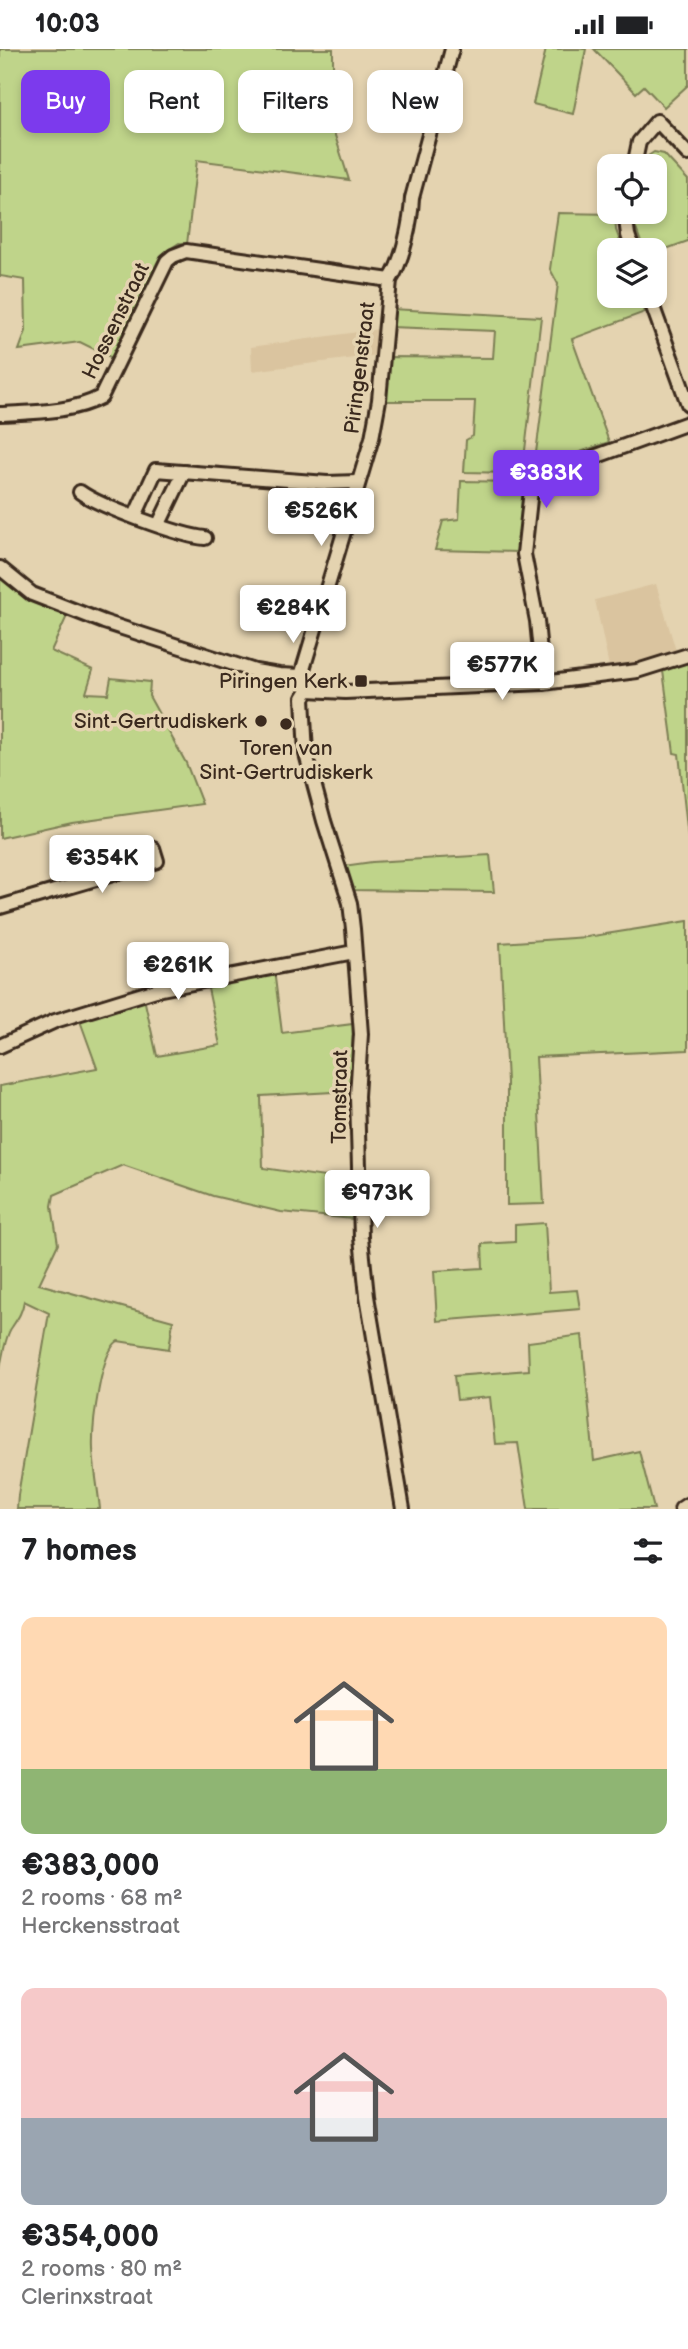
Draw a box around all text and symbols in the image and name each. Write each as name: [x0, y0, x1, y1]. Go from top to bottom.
text: 10:03: [35, 9, 100, 40]
chip: Buy: [21, 70, 110, 133]
chip: Rent: [124, 70, 224, 133]
chip: Filters: [238, 70, 353, 133]
chip: New: [367, 70, 463, 133]
map controls: [597, 154, 667, 308]
button: locate: [597, 154, 667, 224]
button: layers: [597, 238, 667, 308]
street label: Hossenstraat: [77, 258, 155, 383]
street label: Piringenstraat: [339, 300, 381, 436]
pin: €383K: [497, 451, 595, 510]
text: €383K: [509, 459, 583, 487]
pin: €526K: [272, 489, 370, 548]
text: €526K: [284, 497, 358, 525]
pin: €284K: [244, 585, 342, 645]
text: €284K: [256, 594, 330, 622]
pin: €577K: [453, 643, 551, 702]
text: €577K: [466, 651, 538, 679]
place label: Piringen Kerk: [219, 669, 348, 694]
marker: Piringen Kerk: [353, 673, 369, 689]
place label: Sint-Gertrudiskerk: [74, 709, 248, 734]
marker: Sint-Gertrudiskerk: [253, 713, 269, 729]
marker: Toren van Sint-Gertrudiskerk: [278, 716, 294, 732]
place label: Toren van Sint-Gertrudiskerk: [200, 736, 373, 785]
pin: €354K: [53, 835, 151, 895]
text: €354K: [65, 844, 139, 872]
pin: €261K: [129, 943, 227, 1002]
text: €261K: [143, 951, 213, 979]
street label: Tomstraat: [327, 1049, 353, 1144]
pin: €973K: [328, 1171, 426, 1230]
text: €973K: [341, 1179, 413, 1207]
icon: filters: [629, 1532, 667, 1570]
text: 7 homes: [21, 1533, 137, 1569]
icon: home: [281, 1663, 407, 1789]
text: €383,000: [21, 1848, 159, 1884]
text: 2 rooms · 68 m²: [21, 1884, 183, 1912]
text: Herckensstraat: [21, 1912, 180, 1940]
icon: home: [281, 2034, 407, 2160]
text: €354,000: [21, 2219, 159, 2255]
text: 2 rooms · 80 m²: [21, 2255, 182, 2283]
text: Clerinxstraat: [21, 2283, 153, 2311]

